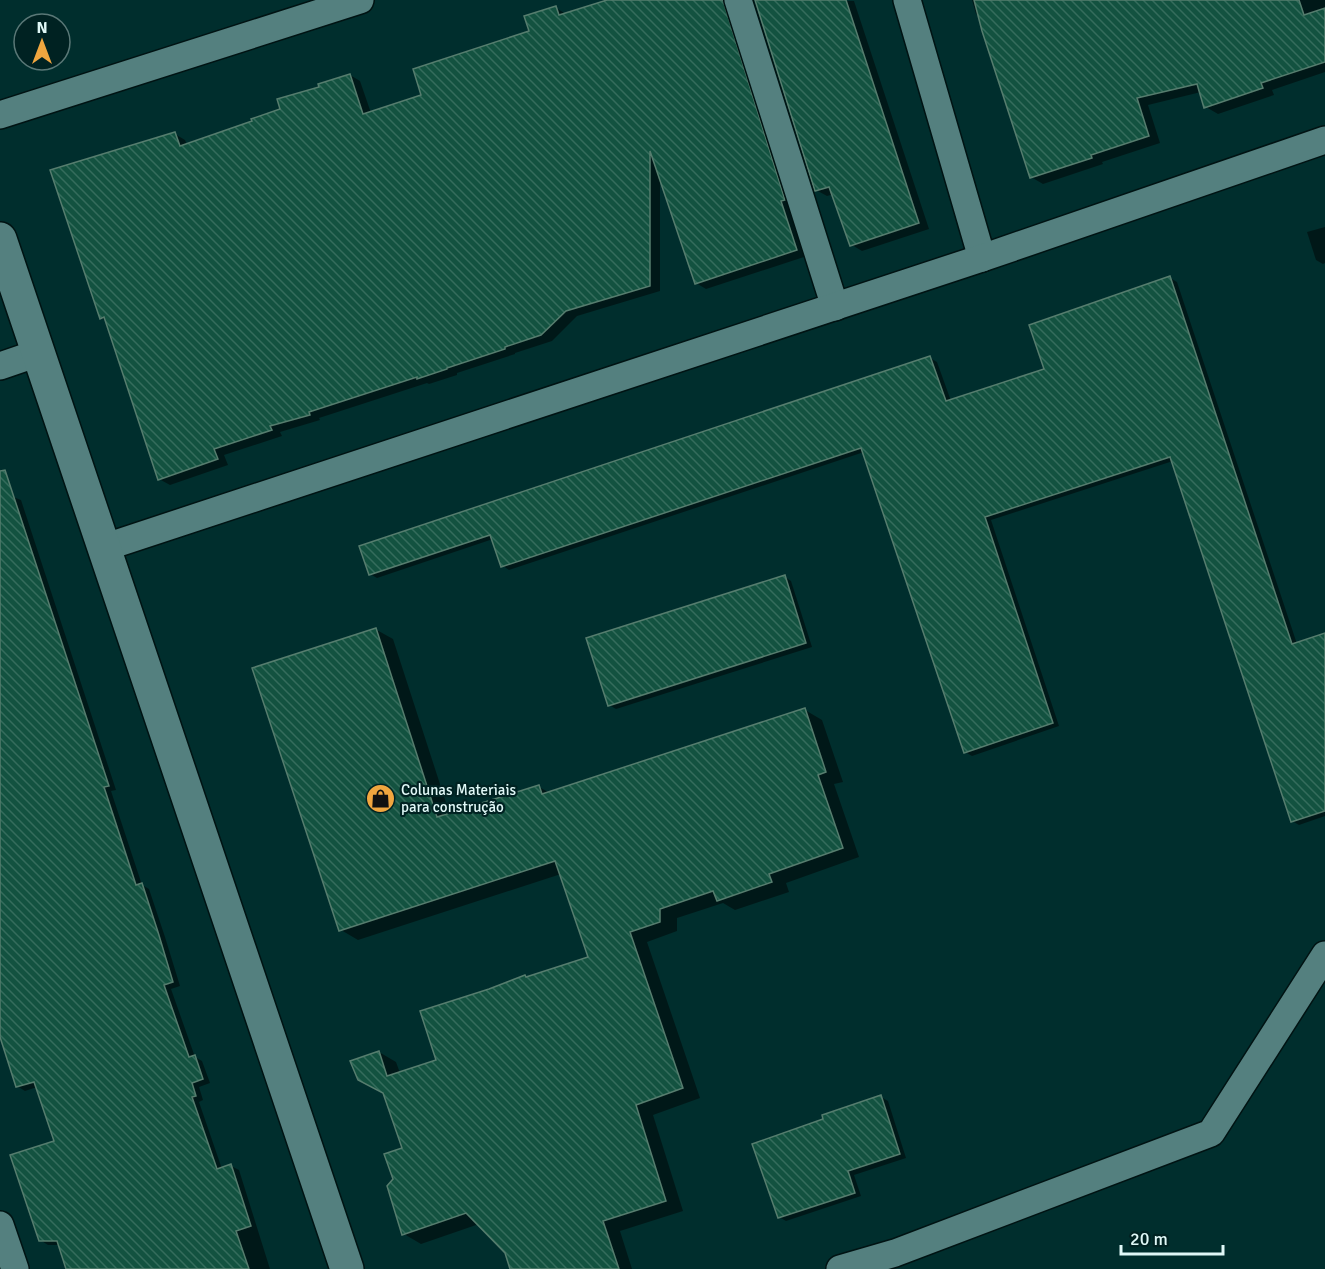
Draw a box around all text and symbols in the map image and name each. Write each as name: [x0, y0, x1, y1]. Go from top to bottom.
north arrow: [12, 12, 72, 72]
text: N: [36, 18, 48, 38]
place label: Colunas Materiais para construção: [401, 781, 517, 816]
shop icon: Colunas Materiais para construção: [364, 783, 396, 815]
scale bar: [1121, 1218, 1223, 1256]
text: 20 m: [1130, 1228, 1168, 1250]

